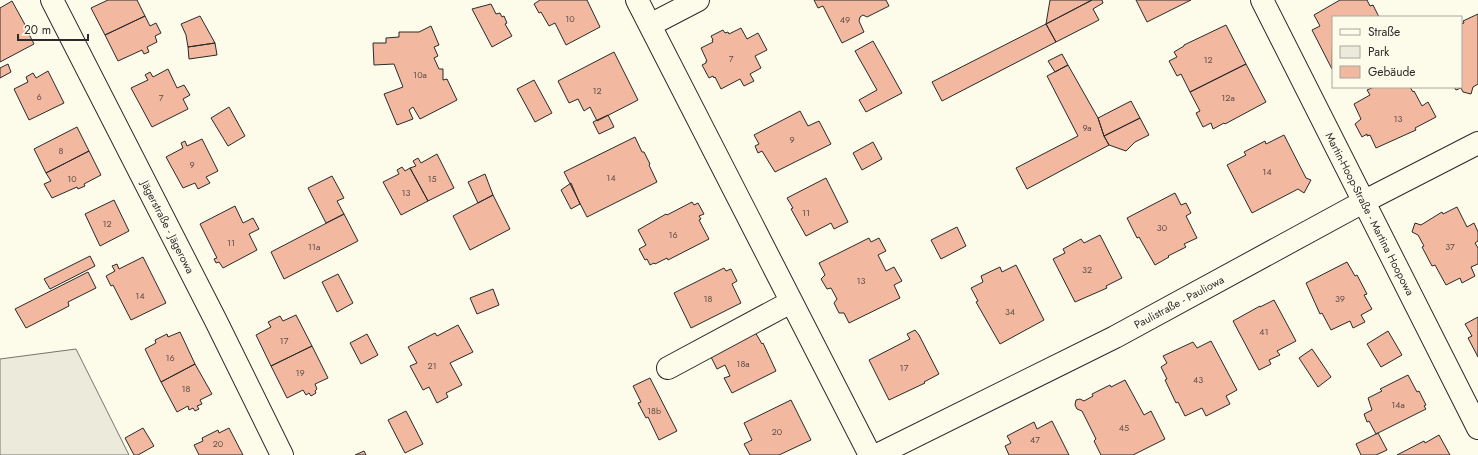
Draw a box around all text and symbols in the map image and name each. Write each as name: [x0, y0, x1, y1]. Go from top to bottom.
house number: 10: [565, 12, 575, 25]
house number: 49: [840, 13, 850, 26]
scale bar: [18, 16, 88, 42]
legend: [1332, 16, 1462, 88]
text: 20 m: [24, 21, 51, 39]
text: Straße: [1368, 23, 1400, 41]
text: Park: [1368, 43, 1390, 61]
house number: 7: [729, 52, 734, 65]
house number: 12: [1203, 53, 1213, 66]
text: Gebäude: [1368, 63, 1415, 81]
house number: 10a: [413, 68, 427, 81]
house number: 12: [592, 84, 602, 97]
house number: 6: [36, 90, 42, 103]
house number: 7: [159, 91, 164, 104]
house number: 12a: [1221, 91, 1235, 104]
house number: 13: [1394, 112, 1403, 125]
house number: 9a: [1082, 121, 1092, 134]
street label: Martin-Hoop-Straße - Martina Hoopowa: [1322, 130, 1418, 298]
house number: 9: [789, 133, 795, 146]
house number: 8: [59, 144, 64, 157]
house number: 9: [189, 158, 195, 171]
house number: 14: [1262, 165, 1272, 178]
house number: 14: [606, 171, 616, 184]
house number: 10: [67, 172, 77, 185]
house number: 15: [427, 172, 437, 185]
street label: Jägerstraße - Jägerowa: [137, 176, 198, 276]
house number: 13: [402, 186, 411, 199]
house number: 11: [802, 206, 810, 219]
house number: 12: [102, 217, 112, 230]
house number: 30: [1157, 221, 1168, 234]
house number: 16: [668, 228, 678, 241]
house number: 11: [227, 236, 235, 249]
house number: 11a: [308, 240, 320, 253]
house number: 37: [1445, 240, 1455, 253]
house number: 32: [1082, 263, 1092, 276]
street label: Paulistraße - Pauliowa: [1131, 271, 1227, 333]
house number: 13: [857, 274, 866, 287]
house number: 14: [135, 289, 145, 302]
house number: 18: [704, 292, 713, 305]
house number: 39: [1335, 292, 1345, 305]
house number: 34: [1005, 305, 1015, 318]
house number: 41: [1259, 325, 1269, 338]
house number: 17: [280, 334, 289, 347]
house number: 16: [165, 351, 175, 364]
house number: 18a: [736, 357, 750, 370]
house number: 21: [427, 359, 437, 372]
house number: 17: [900, 361, 909, 374]
house number: 19: [295, 366, 305, 379]
house number: 43: [1193, 373, 1203, 386]
house number: 18: [182, 382, 191, 395]
house number: 14a: [1391, 398, 1405, 411]
house number: 18b: [647, 404, 661, 417]
house number: 45: [1119, 421, 1129, 434]
house number: 20: [772, 425, 783, 438]
house number: 47: [1030, 433, 1040, 446]
house number: 20: [213, 437, 224, 450]

